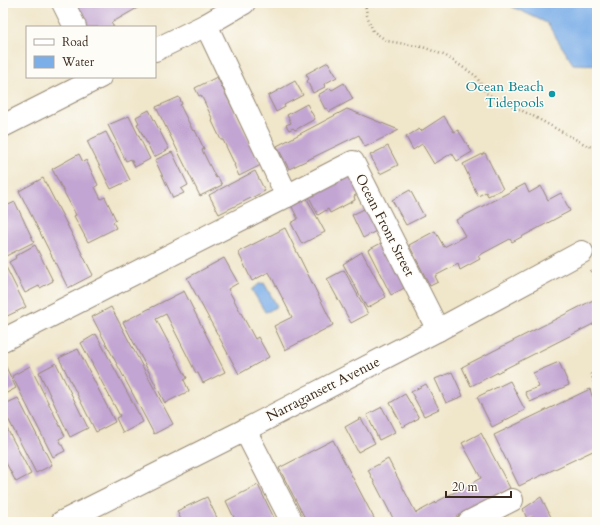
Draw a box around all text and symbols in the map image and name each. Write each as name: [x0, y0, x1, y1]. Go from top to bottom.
legend: [26, 26, 156, 78]
text: Road: [62, 34, 89, 50]
text: Water: [61, 54, 95, 70]
place label: Ocean Beach Tidepools: [465, 77, 544, 112]
marker: Ocean Beach Tidepools: [547, 89, 557, 99]
street label: Ocean Front Street: [351, 170, 419, 280]
street label: Narragansett Avenue: [263, 352, 383, 426]
scale bar: [446, 473, 511, 499]
text: 20 m: [452, 479, 479, 495]

